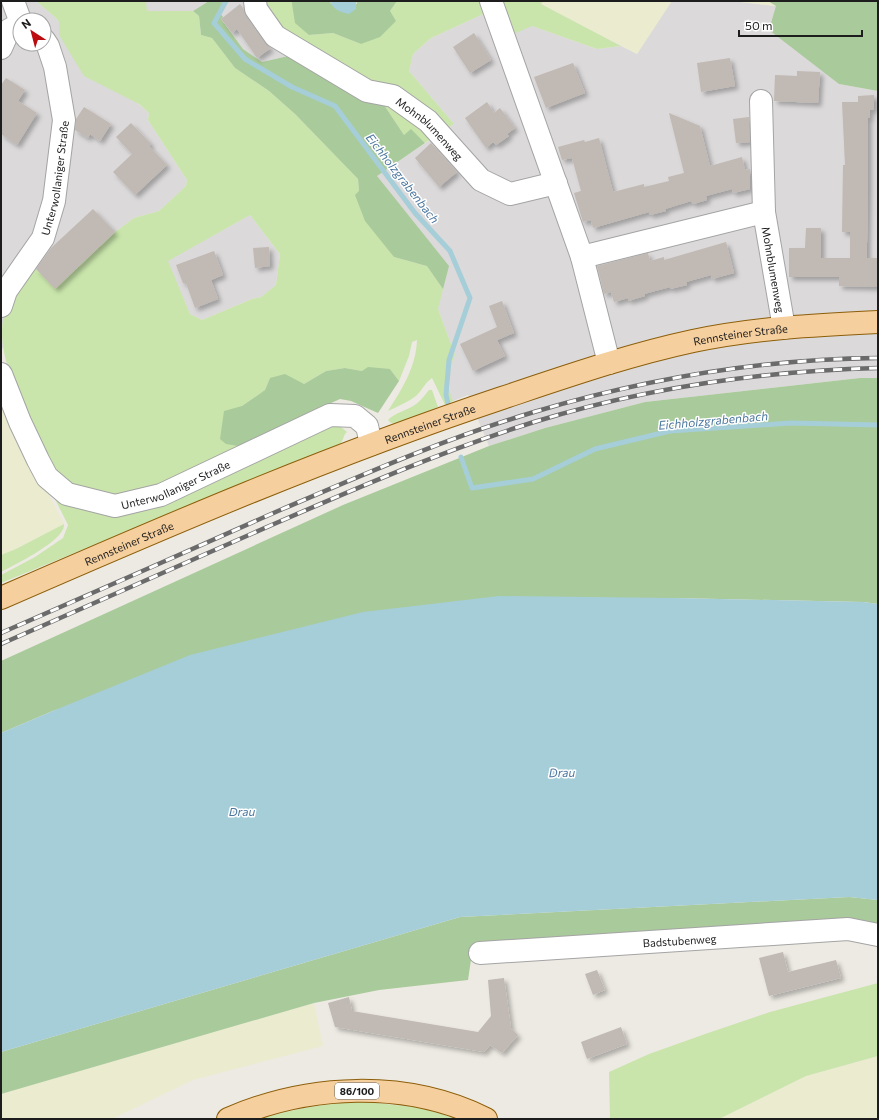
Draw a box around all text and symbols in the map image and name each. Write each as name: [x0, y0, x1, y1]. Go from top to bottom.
north arrow: [12, 12, 52, 52]
scale bar: [739, 12, 862, 38]
text: N: [19, 16, 33, 31]
text: 50 m: [745, 18, 773, 32]
street label: Mohnblumenweg: [394, 94, 466, 162]
street label: Unterwollaniger Straße: [38, 120, 70, 237]
water label: Eichholzgrabenbach: [364, 130, 442, 226]
street label: Mohnblumenweg: [760, 226, 788, 314]
street label: Rennsteiner Straße: [692, 321, 788, 347]
street label: Rennsteiner Straße: [382, 401, 477, 446]
water label: Eichholzgrabenbach: [658, 408, 769, 432]
street label: Unterwollaniger Straße: [120, 457, 232, 511]
street label: Rennsteiner Straße: [82, 518, 175, 568]
water label: Drau: [549, 765, 576, 779]
water label: Drau: [229, 804, 256, 818]
street label: Badstubenweg: [642, 931, 717, 949]
road number: 86/100: [335, 1083, 379, 1099]

